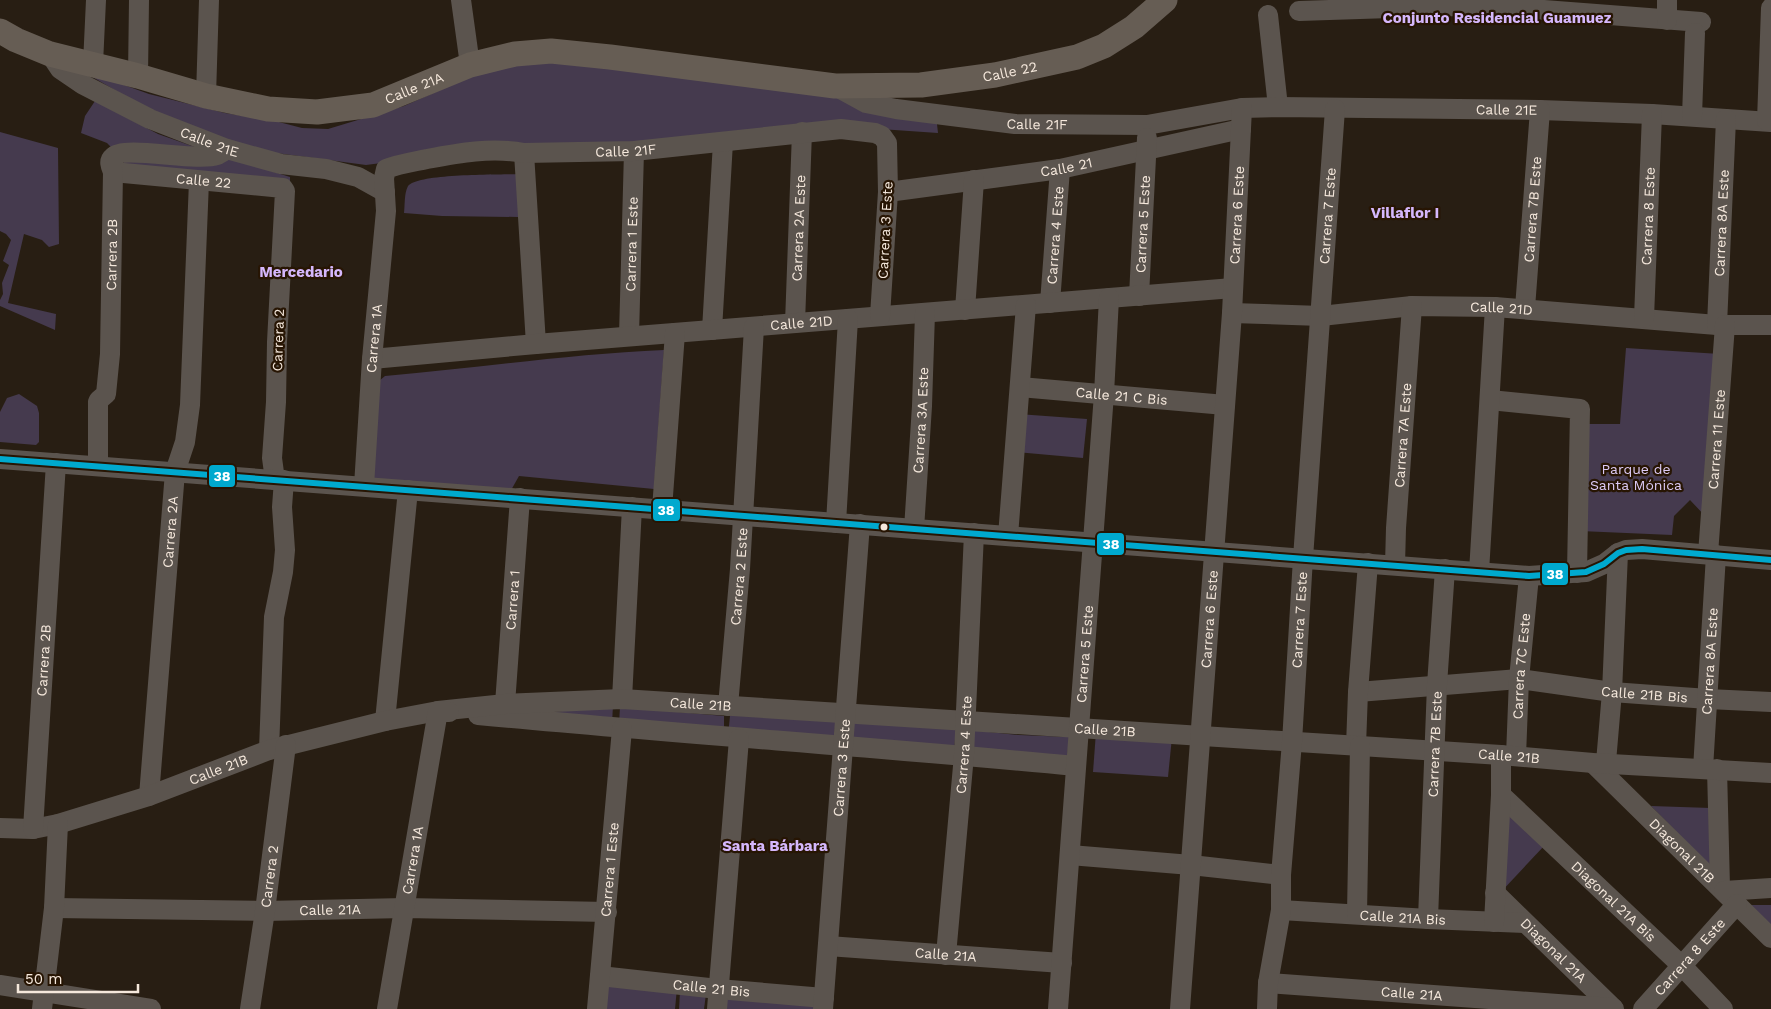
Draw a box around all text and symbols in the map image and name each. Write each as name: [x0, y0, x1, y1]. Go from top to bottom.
district label: Conjunto Residencial Guamuez: [1382, 9, 1612, 27]
street label: Calle 22: [982, 58, 1039, 85]
street label: Calle 21A: [382, 69, 446, 107]
street label: Calle 21E: [1476, 101, 1538, 118]
street label: Calle 21F: [1006, 115, 1068, 132]
street label: Calle 21E: [178, 124, 241, 160]
street label: Calle 21F: [595, 141, 657, 160]
street label: Calle 21: [1039, 154, 1094, 180]
street label: Carrera 7B Este: [1520, 156, 1544, 263]
street label: Carrera 6 Este: [1226, 166, 1247, 265]
street label: Carrera 7 Este: [1316, 167, 1339, 265]
street label: Carrera 8 Este: [1638, 167, 1658, 266]
street label: Carrera 8A Este: [1711, 169, 1732, 277]
street label: Calle 22: [175, 170, 232, 191]
street label: Carrera 2A Este: [789, 174, 808, 282]
street label: Carrera 5 Este: [1132, 175, 1153, 273]
street label: Carrera 3 Este: [874, 181, 896, 279]
street label: Carrera 4 Este: [1043, 186, 1067, 285]
street label: Carrera 1 Este: [622, 196, 641, 292]
district label: Villaflor I: [1371, 204, 1439, 222]
street label: Carrera 2B: [103, 218, 120, 291]
district label: Mercedario: [259, 263, 343, 281]
street label: Calle 21D: [1470, 299, 1533, 318]
street label: Carrera 1A: [363, 303, 385, 373]
street label: Carrera 2: [269, 308, 287, 372]
street label: Calle 21D: [770, 312, 833, 333]
street label: Carrera 3A Este: [910, 367, 931, 474]
street label: Carrera 7A Este: [1391, 382, 1414, 488]
street label: Calle 21 C Bis: [1075, 384, 1168, 408]
street label: Carrera 11 Este: [1705, 389, 1728, 490]
park label: Parque de Santa Mónica: [1590, 461, 1682, 493]
line badge: 38: [208, 464, 236, 488]
text: 38: [213, 468, 231, 484]
street label: Carrera 2A: [159, 495, 181, 568]
line badge: 38: [652, 498, 681, 522]
text: 38: [657, 502, 675, 518]
unlabelled marker: [879, 522, 889, 532]
street label: Carrera 2 Este: [727, 527, 750, 626]
line badge: 38: [1096, 532, 1125, 556]
text: 38: [1102, 536, 1120, 552]
line badge: 38: [1541, 562, 1569, 586]
text: 38: [1546, 566, 1564, 582]
street label: Carrera 6 Este: [1197, 569, 1221, 669]
street label: Carrera 1: [502, 570, 523, 631]
street label: Carrera 7 Este: [1288, 571, 1310, 669]
street label: Carrera 5 Este: [1073, 605, 1096, 703]
street label: Carrera 8A Este: [1698, 607, 1721, 715]
street label: Carrera 7C Este: [1509, 612, 1533, 720]
street label: Carrera 2B: [33, 624, 54, 697]
street label: Calle 21B Bis: [1600, 683, 1688, 706]
street label: Carrera 7B Este: [1425, 691, 1445, 798]
street label: Calle 21B: [669, 694, 732, 714]
street label: Carrera 4 Este: [953, 695, 975, 795]
street label: Carrera 3 Este: [830, 718, 853, 817]
street label: Calle 21B: [1073, 720, 1136, 740]
street label: Calle 21B: [1478, 746, 1540, 766]
street label: Calle 21B: [187, 751, 250, 788]
street label: Diagonal 21B: [1646, 815, 1718, 886]
street label: Carrera 1 Este: [597, 822, 622, 918]
street label: Carrera 1A: [399, 825, 426, 896]
district label: Santa Bárbara: [722, 837, 828, 855]
street label: Carrera 2: [257, 844, 281, 909]
street label: Diagonal 21A Bis: [1568, 858, 1659, 945]
street label: Calle 21A: [299, 901, 361, 918]
street label: Calle 21A Bis: [1359, 907, 1446, 928]
street label: Diagonal 21A: [1517, 915, 1590, 986]
street label: Carrera 8 Este: [1651, 915, 1728, 999]
street label: Calle 21A: [914, 944, 977, 965]
scale bar: [18, 962, 138, 994]
text: 50 m: [25, 970, 62, 988]
street label: Calle 21 Bis: [672, 976, 751, 1000]
street label: Calle 21A: [1380, 983, 1443, 1004]

